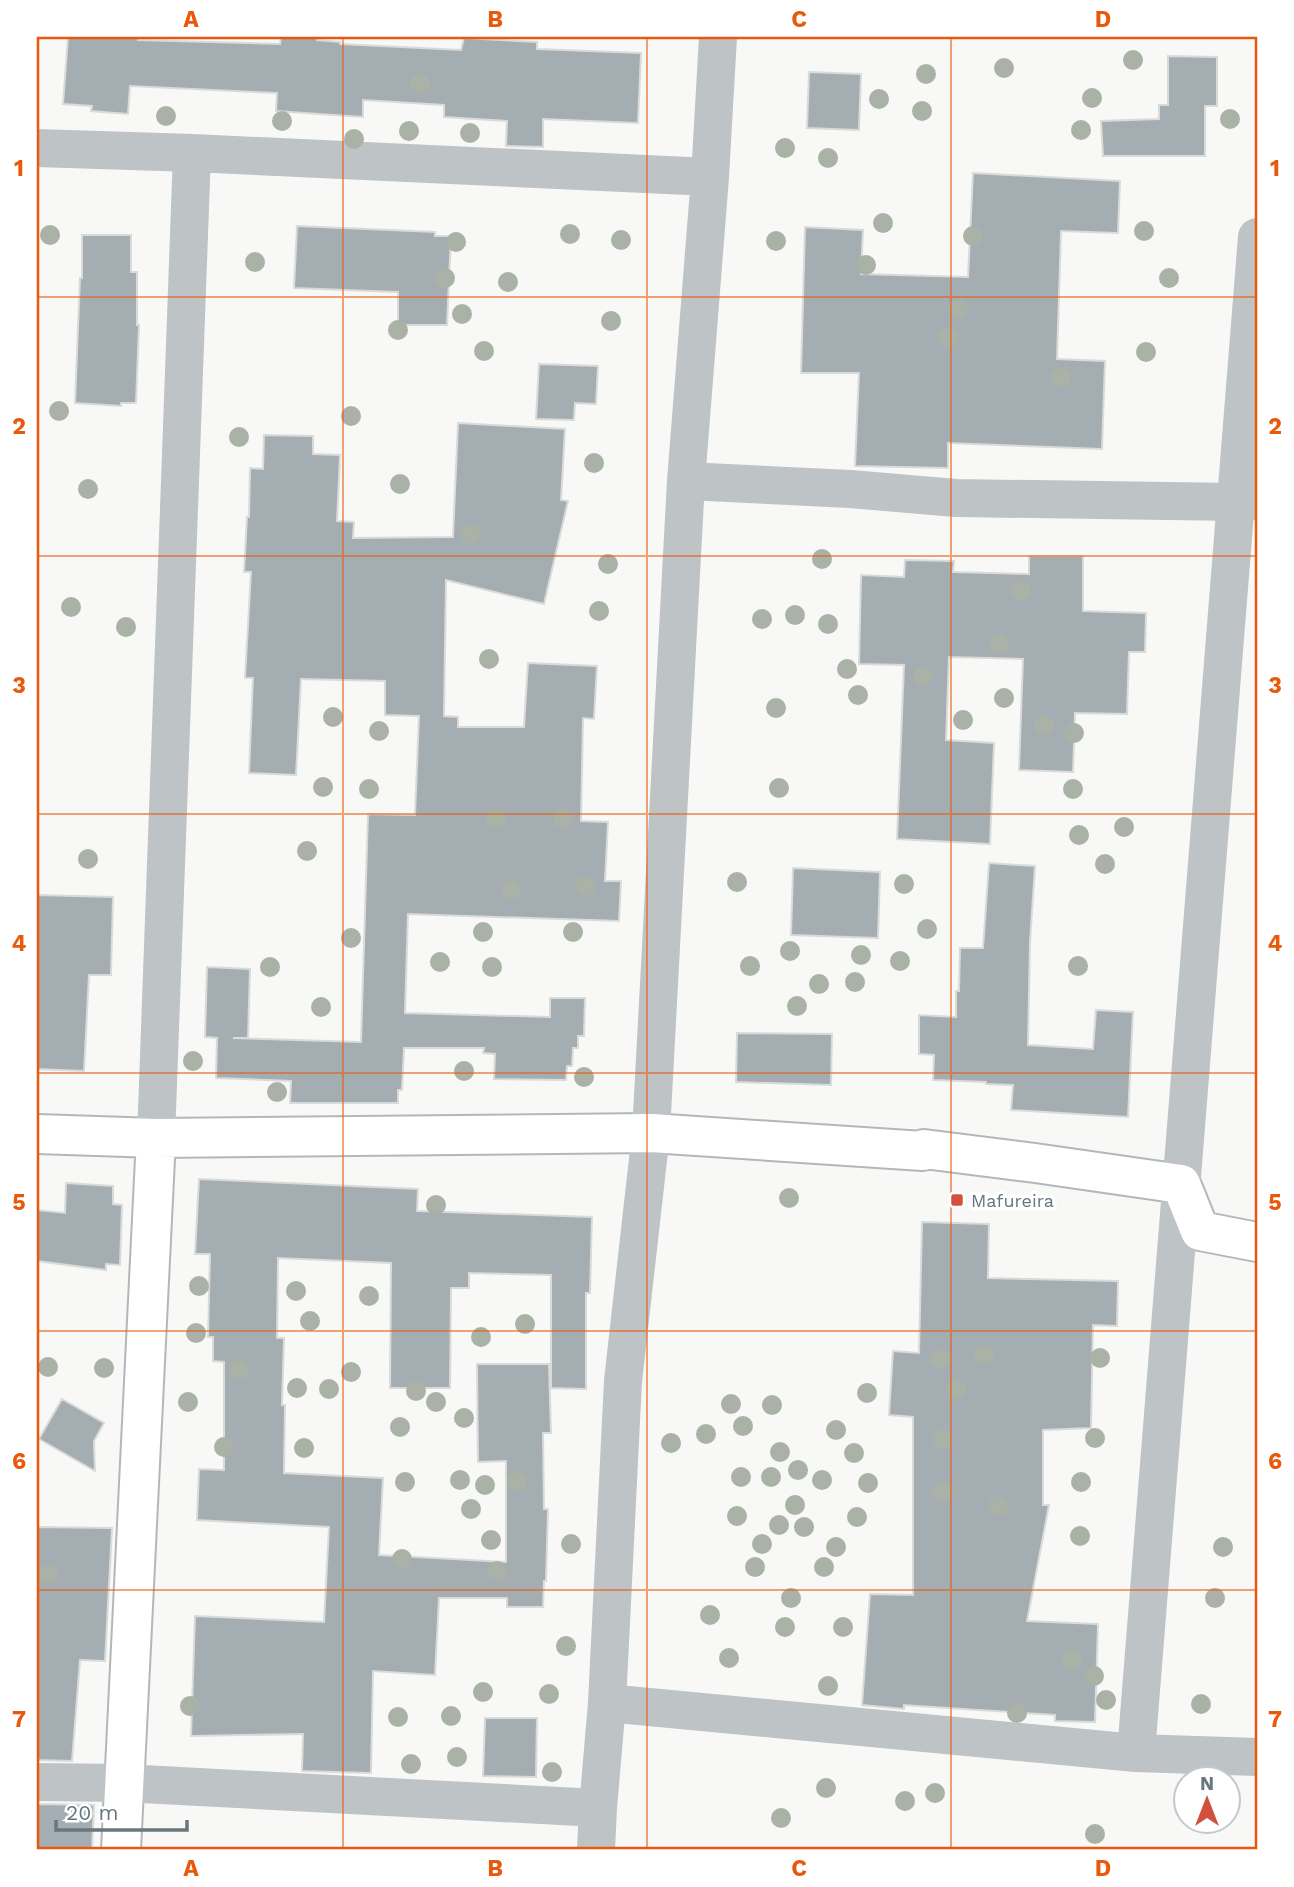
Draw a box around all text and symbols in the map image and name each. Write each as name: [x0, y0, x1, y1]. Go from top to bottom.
text: A: [183, 6, 199, 33]
text: B: [487, 6, 503, 33]
text: C: [791, 6, 807, 33]
text: D: [1095, 6, 1111, 33]
text: 1: [14, 155, 24, 182]
text: 1: [1270, 155, 1280, 182]
text: 2: [12, 413, 26, 440]
text: 2: [1268, 413, 1282, 440]
text: 3: [12, 672, 26, 699]
text: 3: [1268, 672, 1282, 699]
text: 4: [12, 930, 27, 957]
text: 4: [1268, 930, 1283, 957]
text: 5: [12, 1189, 26, 1216]
text: 5: [1268, 1189, 1282, 1216]
place label: Mafureira: [971, 1190, 1054, 1211]
marker: Mafureira: [949, 1192, 965, 1208]
text: 6: [12, 1448, 26, 1475]
text: 6: [1268, 1448, 1282, 1475]
text: 7: [12, 1706, 26, 1733]
text: 7: [1268, 1706, 1282, 1733]
north arrow: [1172, 1764, 1242, 1834]
text: N: [1200, 1772, 1214, 1795]
scale bar: [56, 1789, 187, 1833]
text: 20 m: [66, 1800, 118, 1825]
text: A: [183, 1855, 199, 1882]
text: B: [487, 1855, 503, 1882]
text: C: [791, 1855, 807, 1882]
text: D: [1095, 1855, 1111, 1882]

